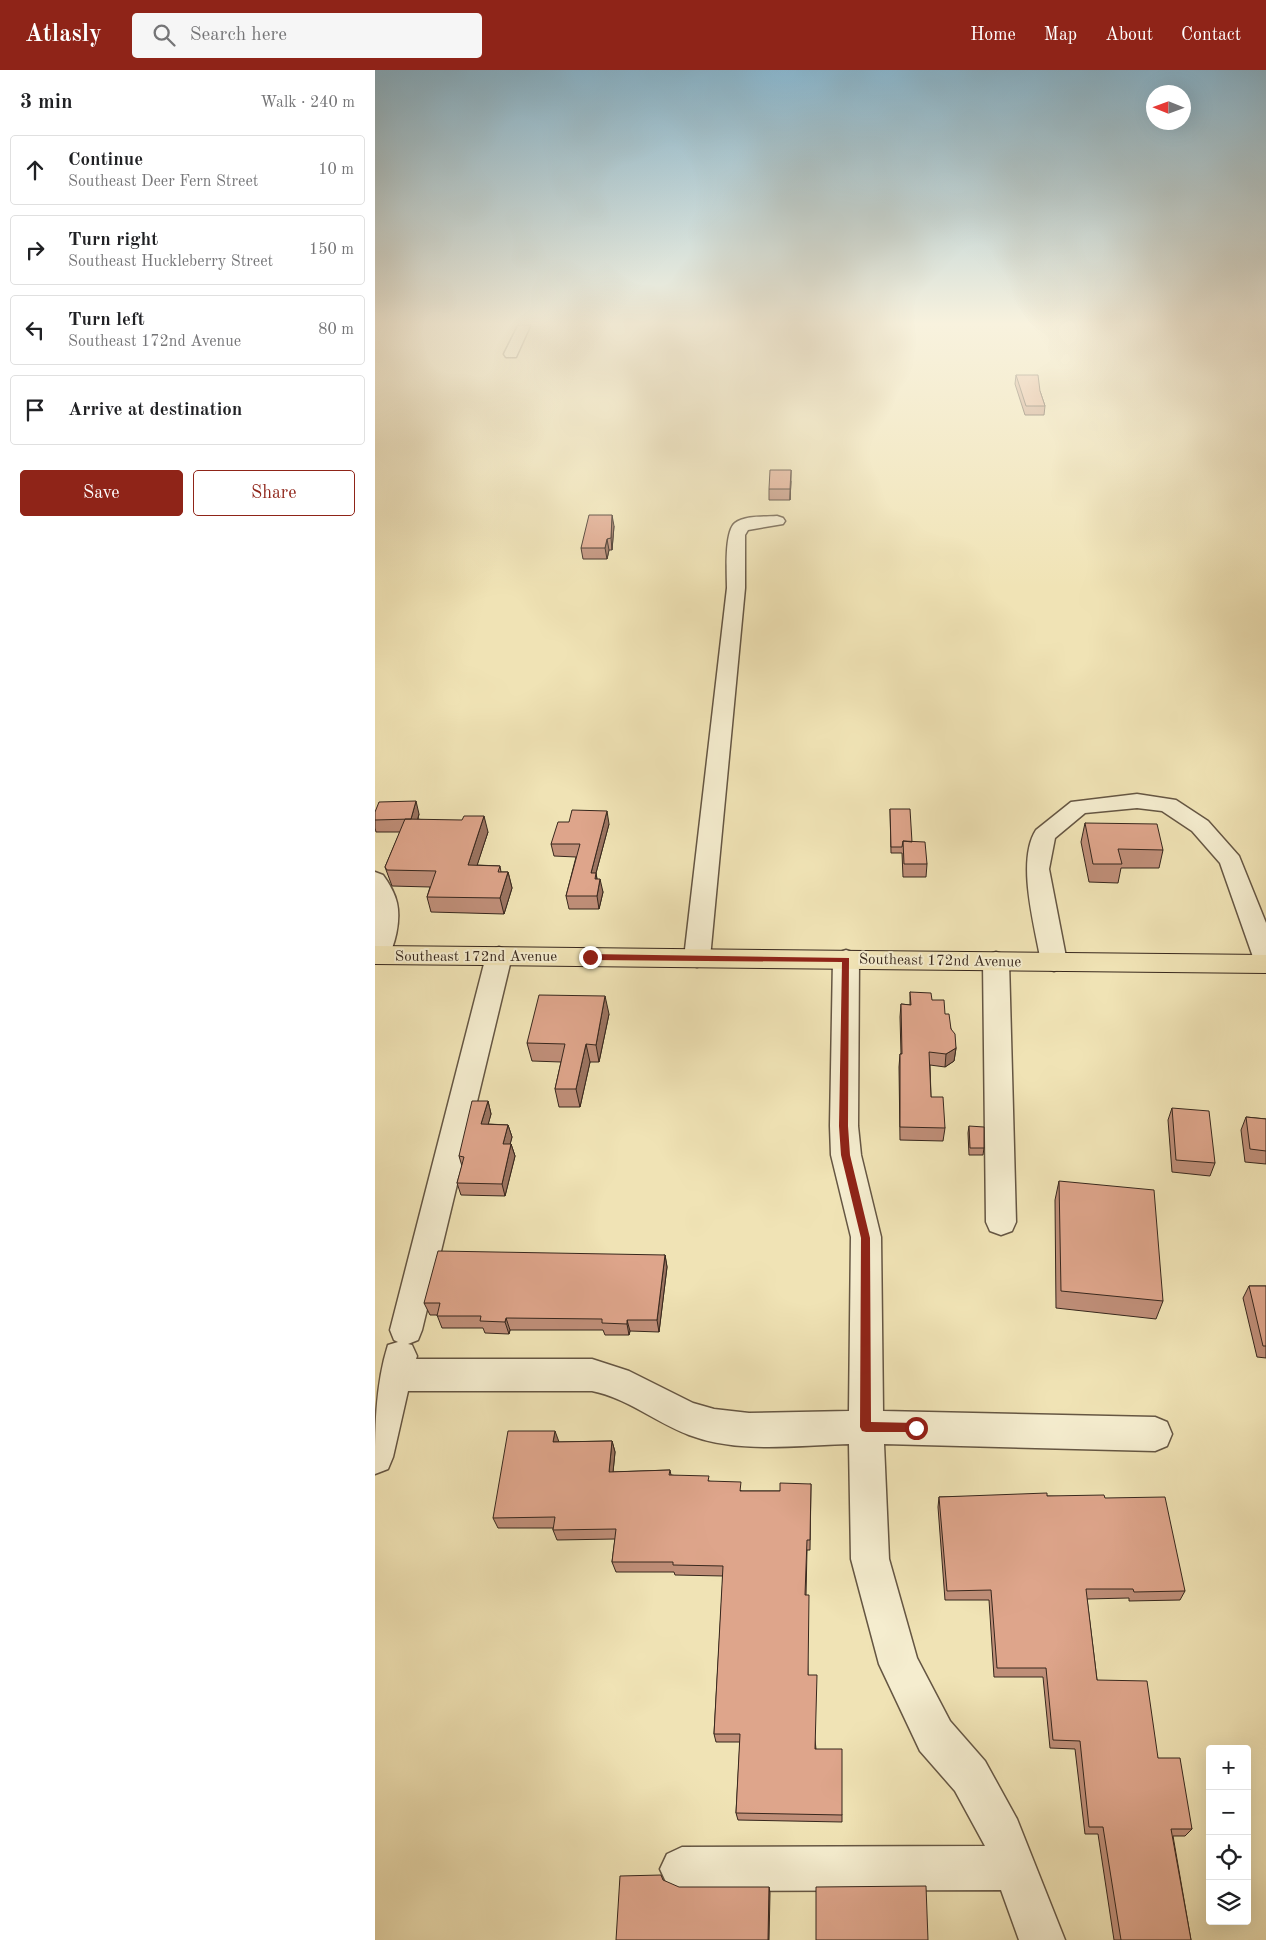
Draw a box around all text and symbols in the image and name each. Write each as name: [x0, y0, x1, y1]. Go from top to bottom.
search box: [132, 13, 482, 58]
icon: search: [150, 21, 178, 49]
text: Atlasly: [25, 23, 102, 47]
text: Search here: [190, 26, 287, 45]
text: Home: [970, 26, 1016, 44]
text: Map: [1044, 26, 1077, 44]
text: About: [1105, 26, 1153, 44]
text: Contact: [1181, 26, 1241, 44]
north arrow: [1146, 85, 1191, 130]
text: 3 min: [20, 92, 73, 113]
text: Walk · 240 m: [260, 95, 355, 111]
text: Continue: [68, 151, 143, 170]
icon: ahead: [21, 156, 49, 184]
text: 10 m: [318, 162, 354, 178]
text: Southeast Deer Fern Street: [68, 174, 258, 190]
text: Turn right: [68, 231, 158, 250]
icon: right: [21, 236, 49, 264]
text: 150 m: [309, 242, 354, 258]
text: Southeast Huckleberry Street: [68, 254, 273, 270]
text: Turn left: [68, 311, 145, 330]
icon: left: [21, 316, 49, 344]
text: 80 m: [318, 322, 354, 338]
text: Southeast 172nd Avenue: [68, 334, 241, 350]
icon: arrive: [21, 396, 49, 424]
text: Arrive at destination: [68, 401, 242, 420]
button: Save: [20, 470, 183, 516]
button: Share: [193, 470, 355, 516]
route end: [579, 946, 602, 969]
street label: Southeast 172nd Avenue: [395, 950, 557, 965]
street label: Southeast 172nd Avenue: [859, 953, 1021, 970]
route start: [905, 1417, 928, 1440]
map controls: [1206, 1745, 1251, 1925]
button: +: [1206, 1745, 1251, 1790]
button: −: [1206, 1790, 1251, 1835]
button: locate: [1206, 1835, 1251, 1880]
button: layers: [1206, 1880, 1251, 1925]

